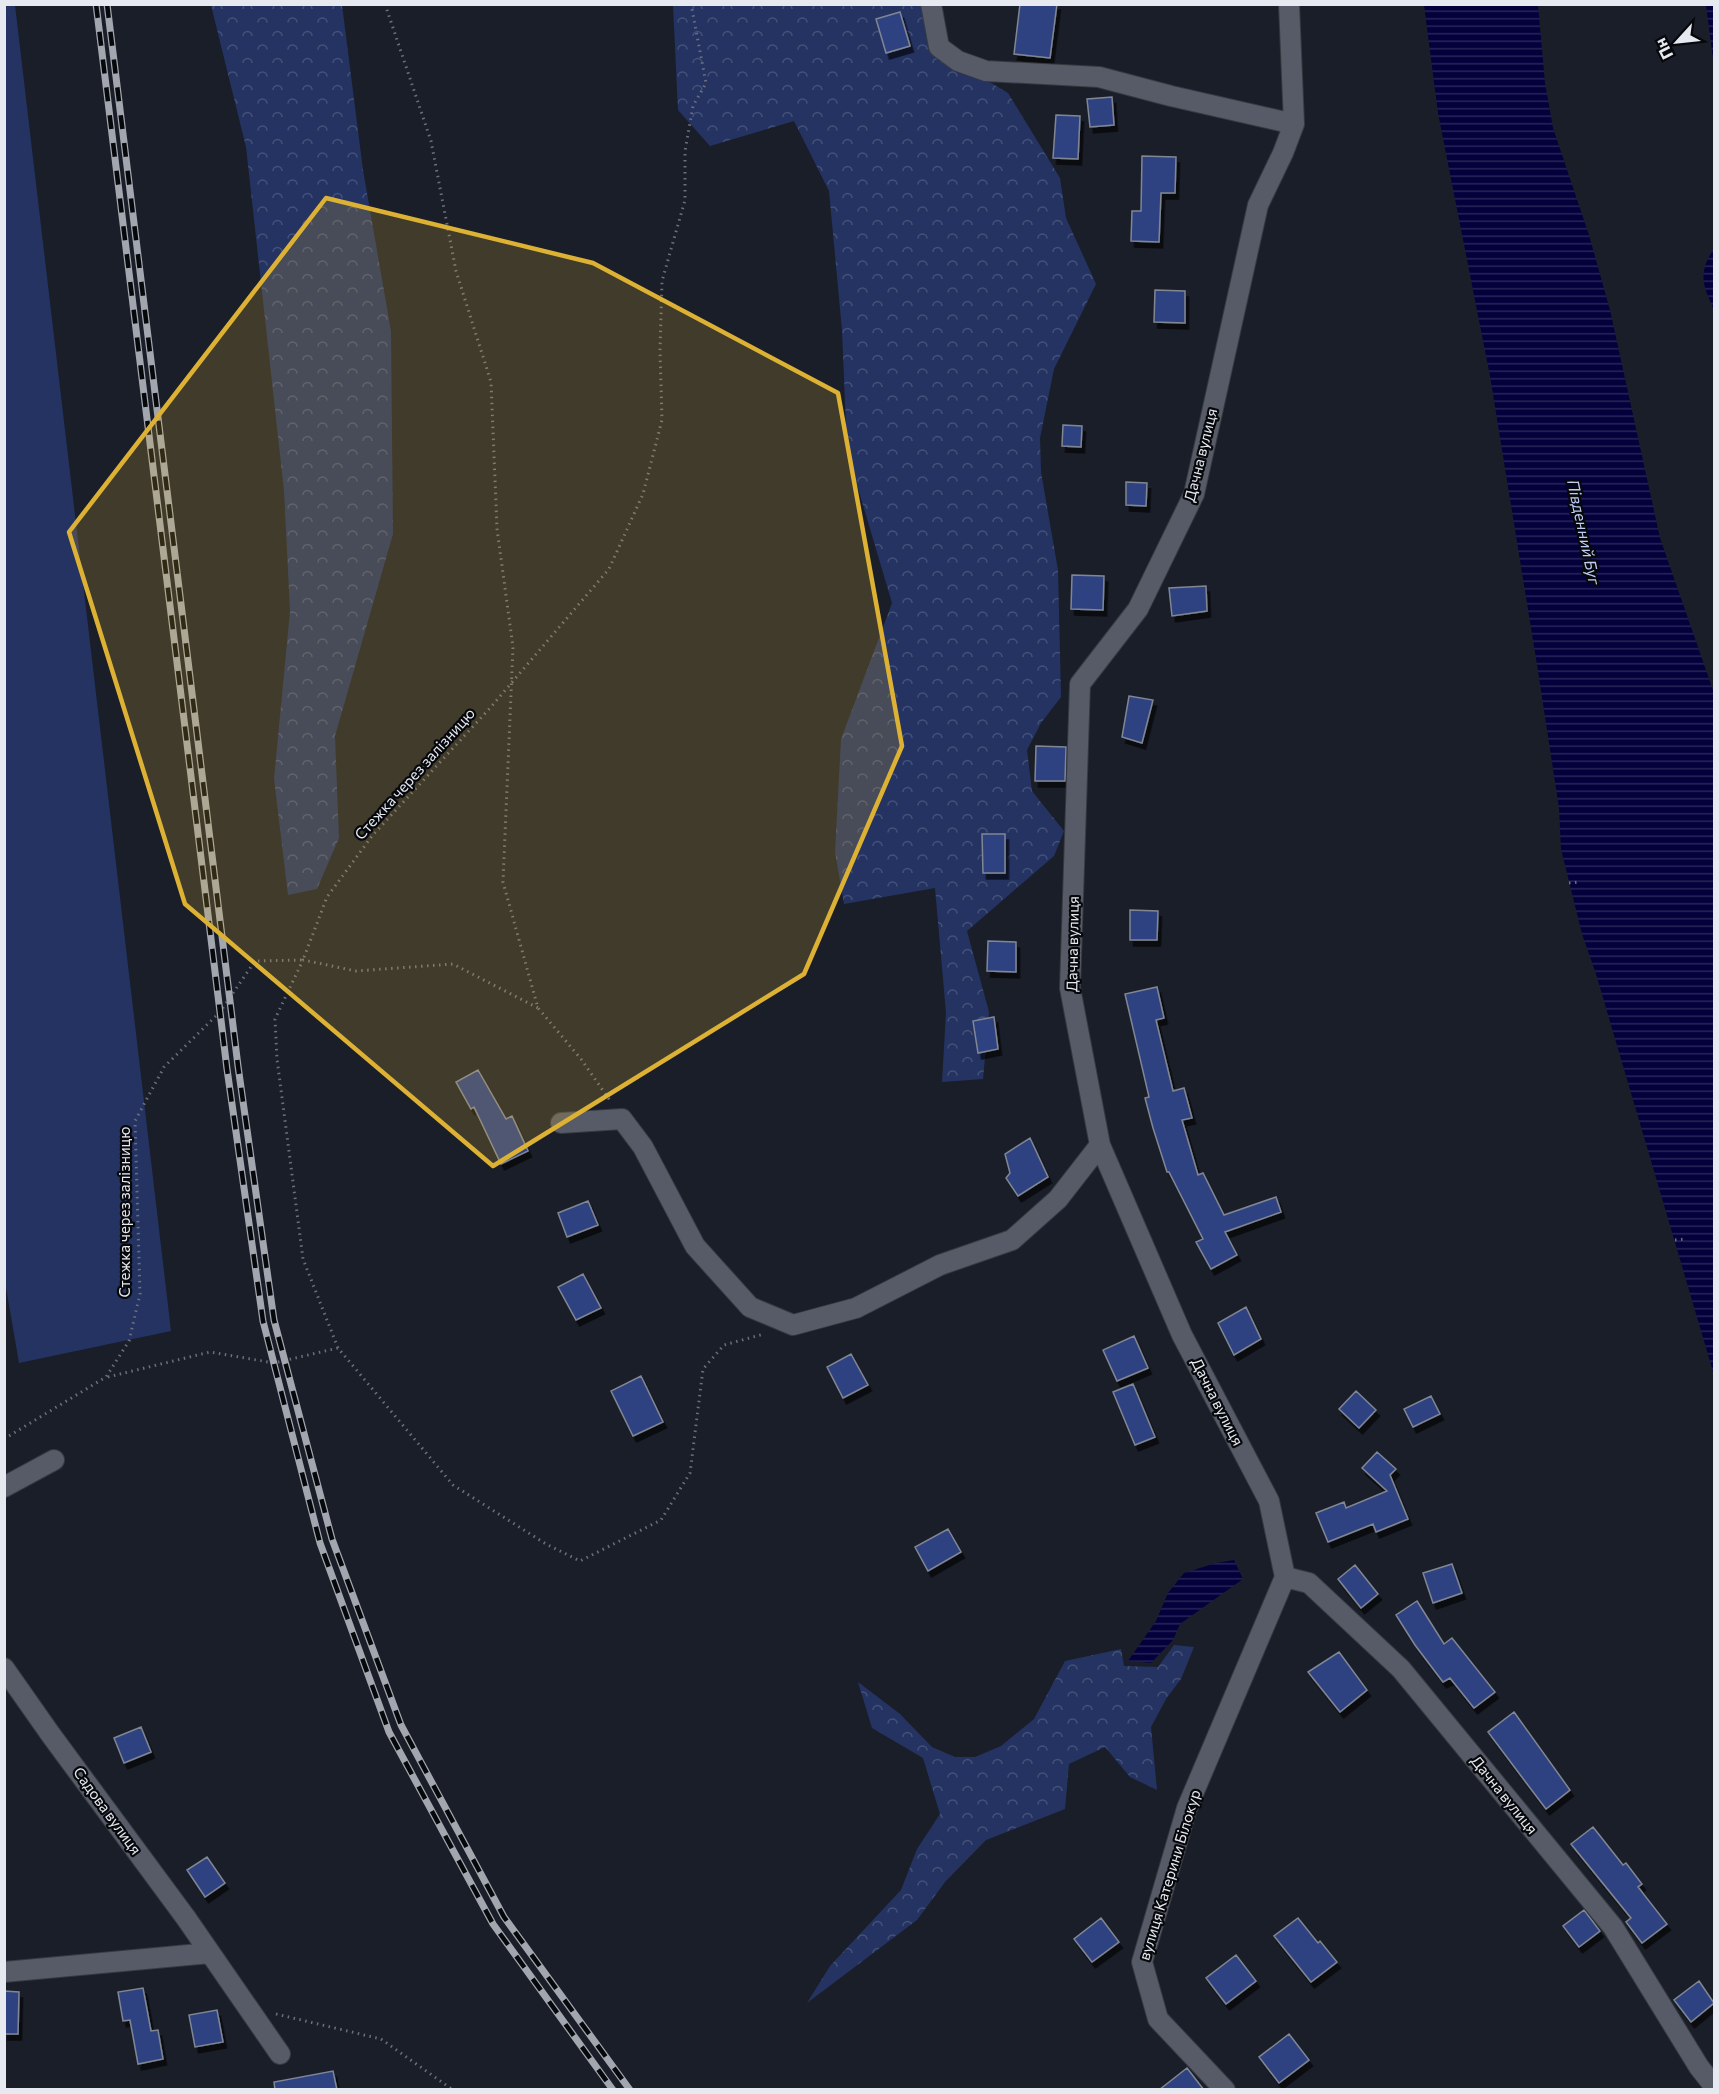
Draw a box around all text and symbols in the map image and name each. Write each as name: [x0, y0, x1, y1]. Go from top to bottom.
north arrow: [1647, 12, 1707, 72]
text: Пн: [1650, 35, 1676, 63]
street label: Дачна вулиця: [1180, 406, 1220, 503]
water label: Південний Буг: [1564, 478, 1605, 587]
street label: Стежка через залізницю: [350, 704, 478, 843]
street label: Дачна вулиця: [1062, 896, 1082, 992]
street label: Стежка через залізницю: [115, 1126, 133, 1298]
street label: Дачна вулиця: [1188, 1355, 1248, 1448]
street label: Дачна вулиця: [1468, 1752, 1542, 1837]
street label: Садова вулиця: [70, 1763, 145, 1858]
street label: вулиця Катерини Білокур: [1134, 1787, 1204, 1962]

